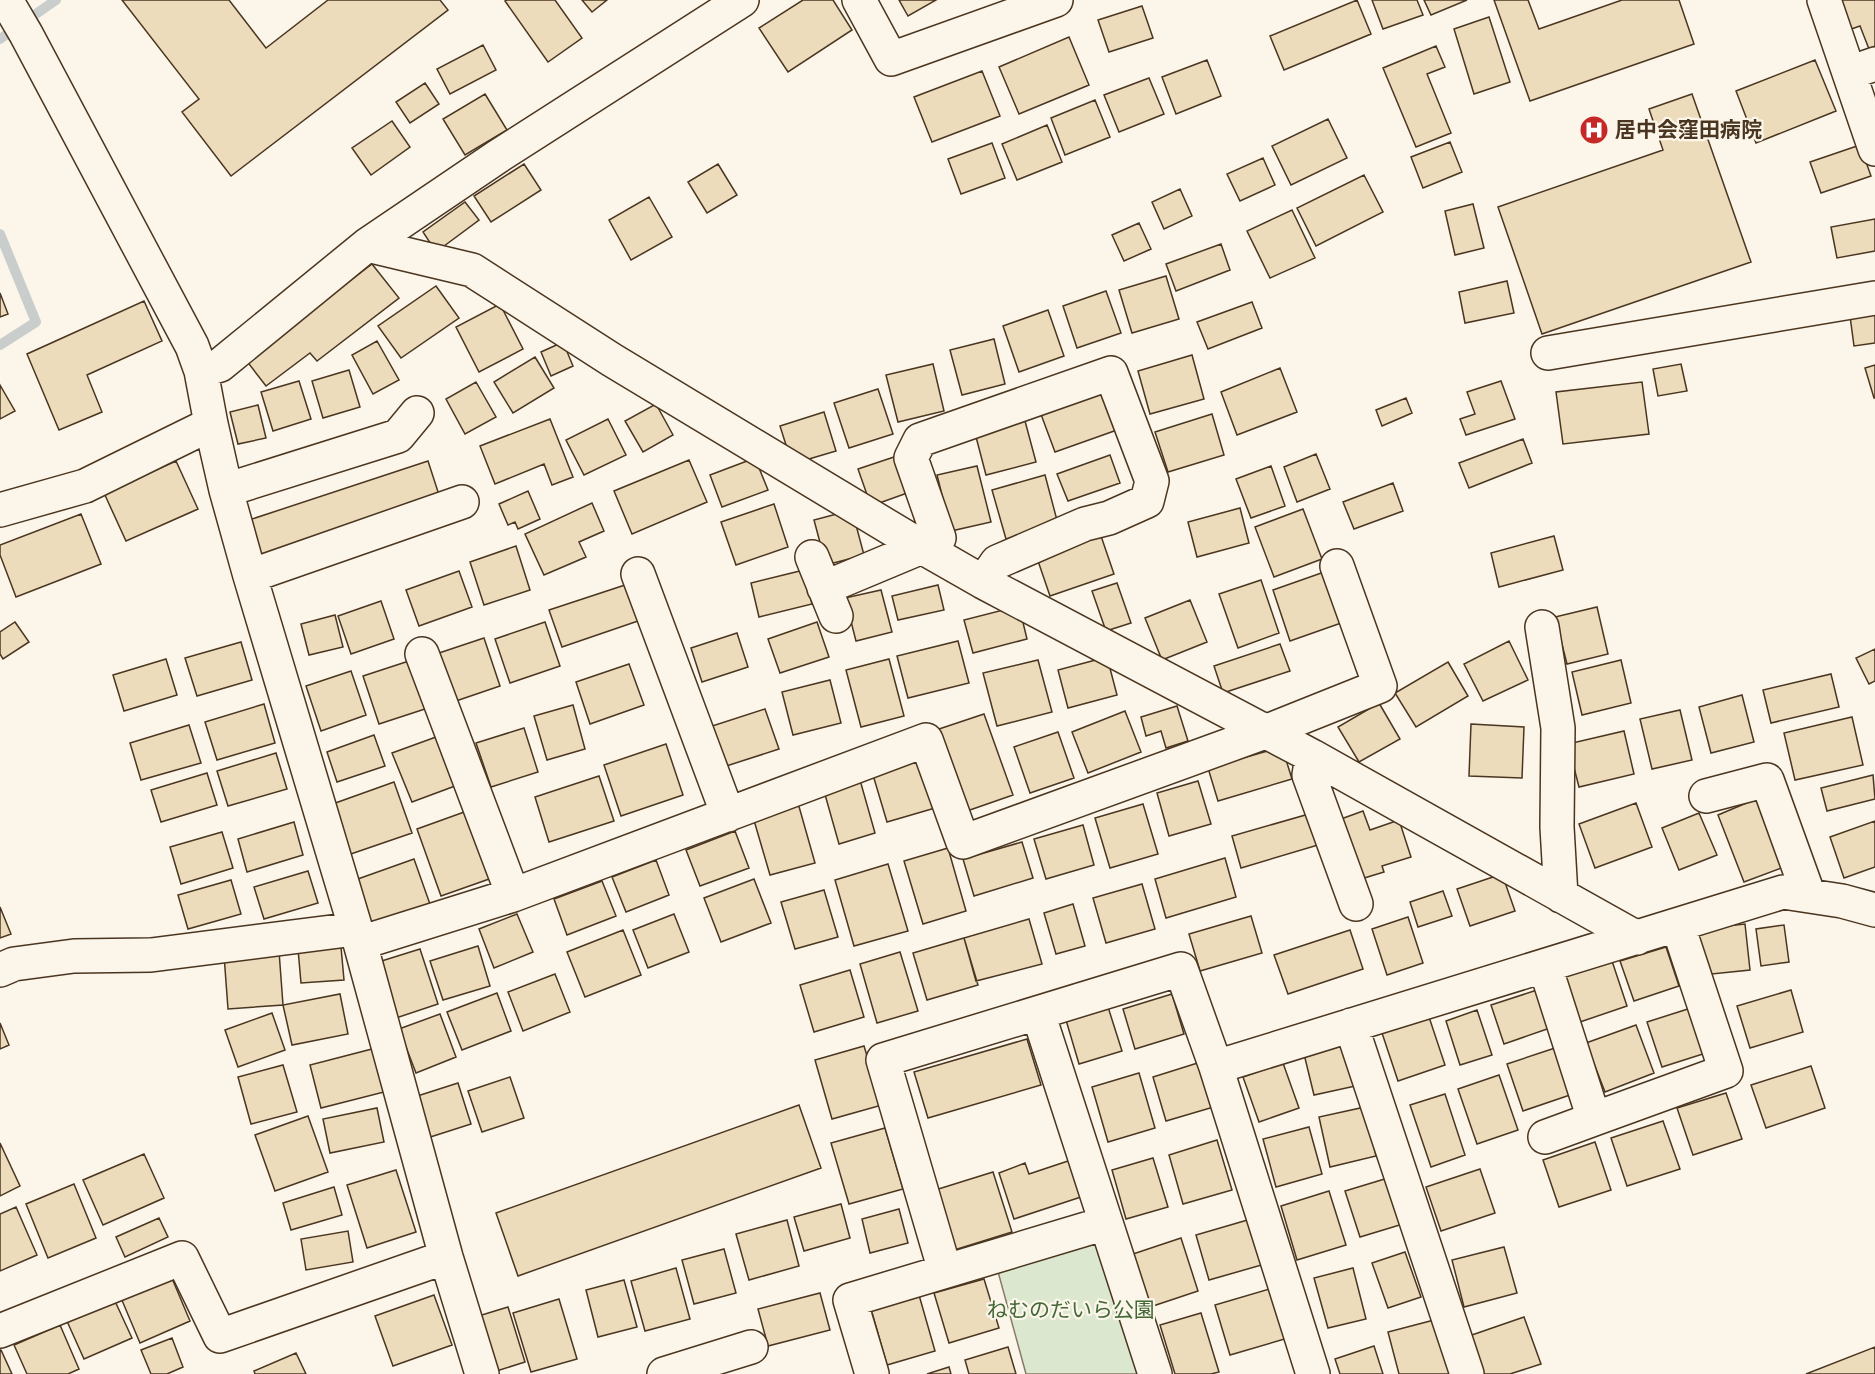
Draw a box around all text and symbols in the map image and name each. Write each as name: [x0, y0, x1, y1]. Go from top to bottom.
hospital icon: 居中会窪田病院: [1578, 114, 1610, 146]
place label: 居中会窪田病院: [1615, 118, 1762, 142]
park label: ねむのだいら公園: [987, 1298, 1155, 1322]

